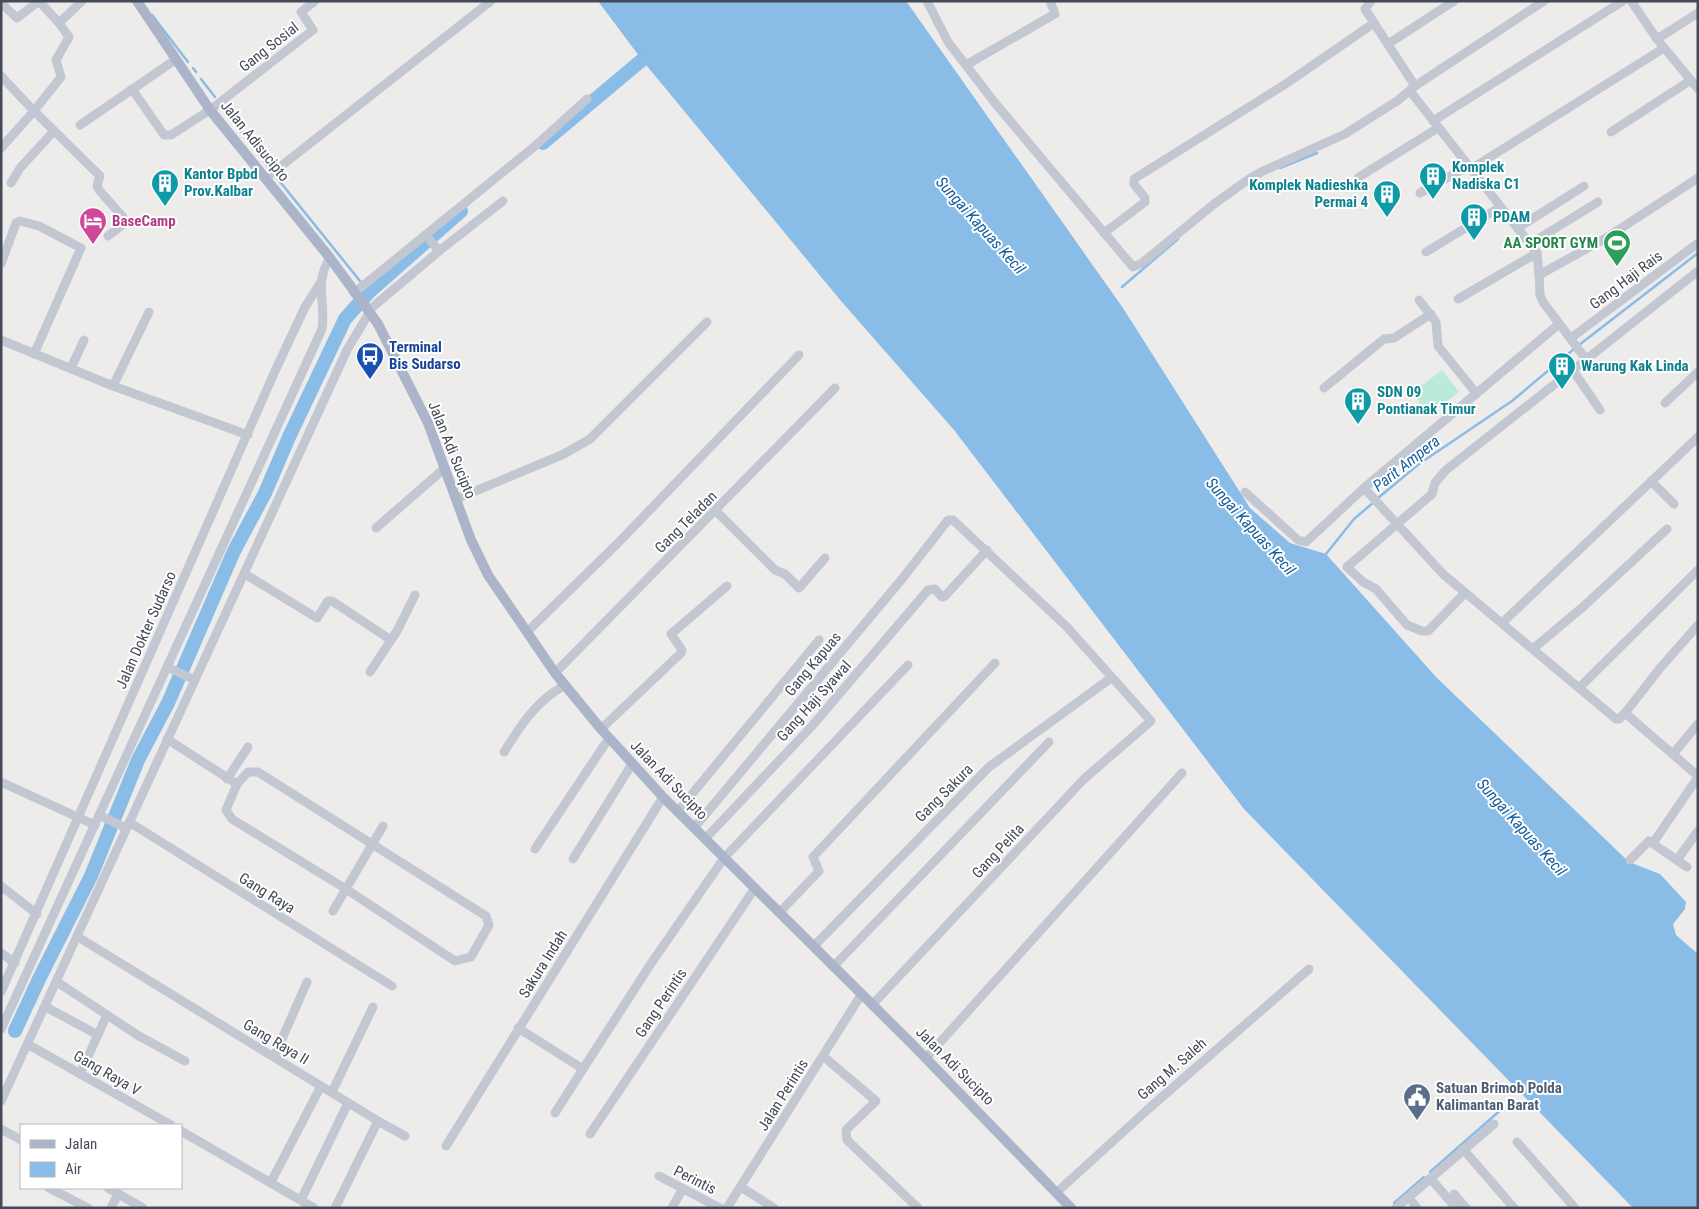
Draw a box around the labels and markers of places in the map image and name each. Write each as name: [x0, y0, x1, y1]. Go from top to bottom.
place label: Komplek Nadiska C1: [1452, 158, 1520, 193]
building icon: Komplek Nadiska C1: [1418, 161, 1448, 200]
place label: Kantor Bpbd Prov.Kalbar: [184, 165, 258, 200]
building icon: Kantor Bpbd Prov.Kalbar: [150, 168, 180, 207]
place label: Komplek Nadieshka Permai 4: [1249, 176, 1368, 211]
building icon: Komplek Nadieshka Permai 4: [1372, 179, 1402, 218]
building icon: PDAM: [1459, 202, 1489, 241]
hotel icon: BaseCamp: [78, 206, 108, 245]
place label: PDAM: [1493, 208, 1530, 226]
place label: BaseCamp: [112, 212, 176, 230]
sports icon: AA SPORT GYM: [1602, 228, 1632, 267]
place label: AA SPORT GYM: [1504, 234, 1598, 252]
place label: Terminal Bis Sudarso: [389, 338, 461, 373]
bus stop icon: Terminal Bis Sudarso: [355, 341, 385, 380]
building icon: Warung Kak Linda: [1547, 351, 1577, 390]
place label: Warung Kak Linda: [1581, 357, 1689, 375]
place label: SDN 09 Pontianak Timur: [1377, 383, 1476, 418]
building icon: SDN 09 Pontianak Timur: [1343, 386, 1373, 425]
place label: Satuan Brimob Polda Kalimantan Barat: [1436, 1079, 1562, 1114]
public building icon: Satuan Brimob Polda Kalimantan Barat: [1402, 1082, 1432, 1121]

